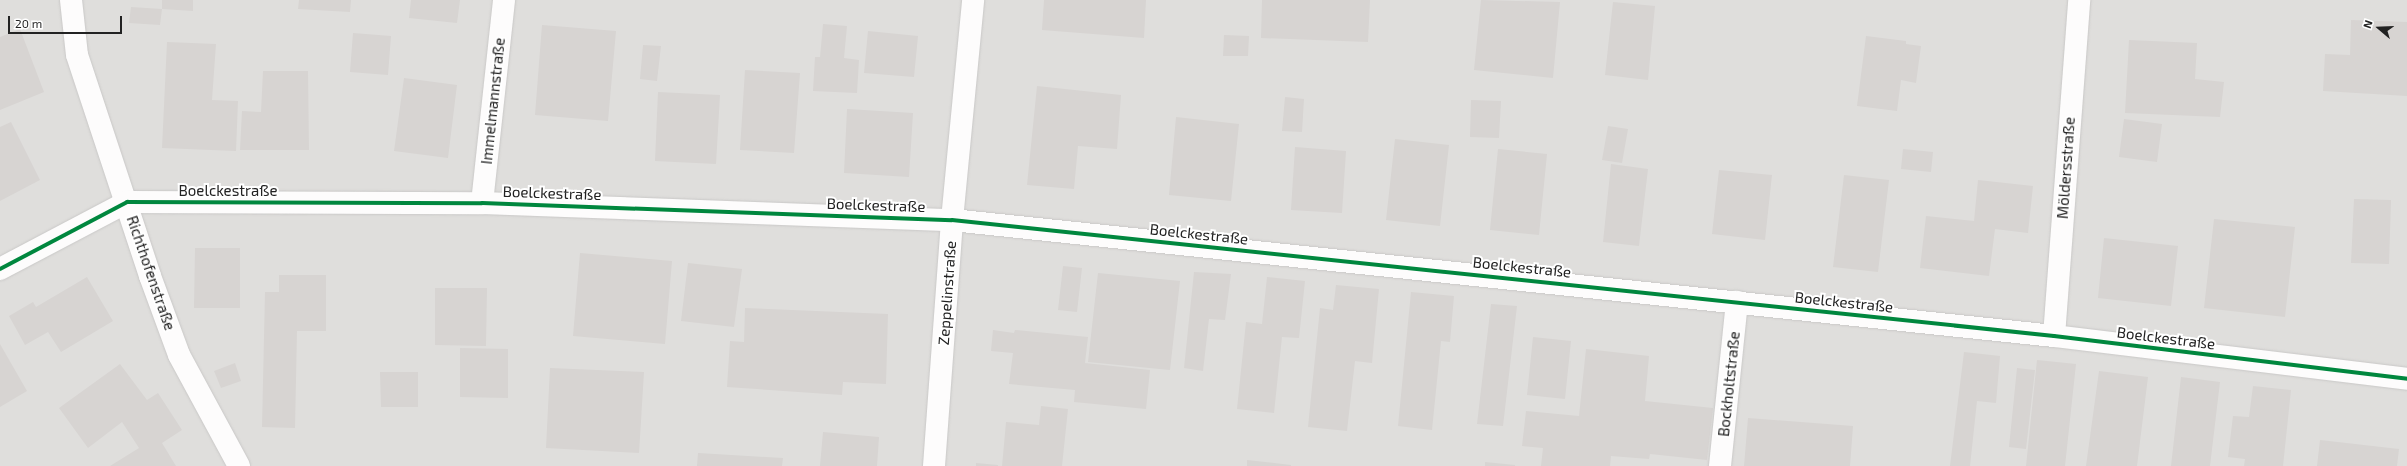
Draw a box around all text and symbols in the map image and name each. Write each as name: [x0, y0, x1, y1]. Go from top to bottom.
scale bar: [10, 8, 124, 34]
north arrow: [2359, 8, 2399, 48]
text: 20 m: [15, 16, 42, 30]
text: N: [2360, 18, 2375, 30]
street label: Immelmannstraße: [477, 37, 509, 165]
street label: Möldersstraße: [2053, 116, 2079, 220]
street label: Boelckestraße: [179, 182, 277, 200]
street label: Boelckestraße: [502, 182, 602, 204]
street label: Boelckestraße: [826, 194, 926, 216]
street label: Richthofenstraße: [123, 213, 179, 333]
street label: Boelckestraße: [1149, 220, 1249, 248]
street label: Zeppelinstraße: [934, 240, 960, 346]
street label: Boelckestraße: [1472, 253, 1572, 281]
street label: Boelckestraße: [1794, 288, 1894, 316]
street label: Boelckestraße: [2116, 323, 2216, 353]
street label: Bockholtstraße: [1715, 330, 1743, 438]

